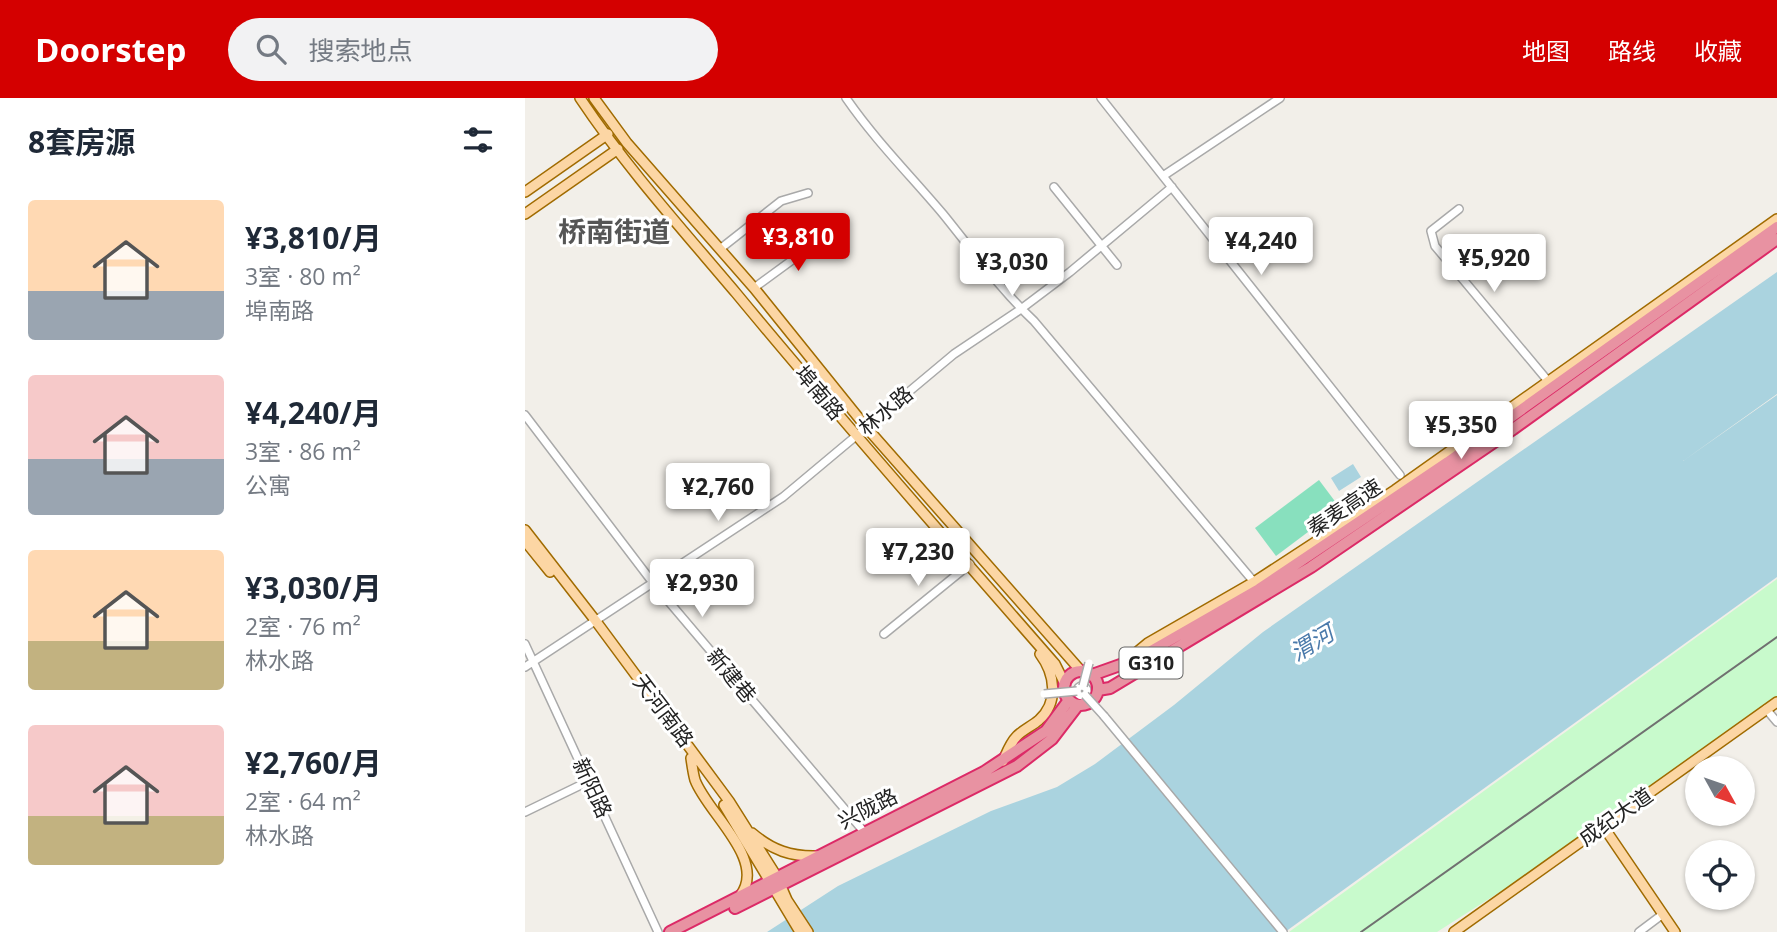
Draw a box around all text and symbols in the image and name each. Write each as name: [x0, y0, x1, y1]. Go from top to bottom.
search box: [228, 18, 718, 81]
text: Doorstep: [35, 27, 186, 72]
icon: search: [252, 30, 290, 68]
text: 搜索地点: [308, 32, 412, 68]
text: 地图: [1522, 34, 1570, 67]
text: 路线: [1608, 34, 1656, 67]
text: 收藏: [1694, 34, 1742, 67]
text: 8套房源: [28, 121, 135, 162]
icon: filters: [459, 121, 497, 159]
district label: 桥南街道: [558, 212, 670, 250]
pin: ¥3,810: [741, 214, 855, 273]
text: ¥3,810/月: [245, 217, 382, 258]
pin: ¥4,240: [1204, 218, 1318, 277]
text: ¥3,810: [762, 220, 834, 252]
text: ¥4,240: [1225, 224, 1297, 256]
icon: home: [84, 228, 168, 312]
pin: ¥5,920: [1437, 234, 1551, 294]
pin: ¥3,030: [955, 238, 1069, 298]
text: ¥5,920: [1458, 241, 1530, 273]
text: ¥3,030: [976, 245, 1048, 277]
text: 3室 · 80 m²: [245, 260, 361, 292]
text: 埠南路: [245, 294, 314, 326]
street label: 埠南路: [789, 359, 851, 425]
street label: 林水路: [852, 379, 918, 441]
text: ¥4,240/月: [245, 392, 382, 433]
pin: ¥5,350: [1404, 402, 1518, 461]
icon: home: [84, 403, 168, 487]
text: ¥5,350: [1425, 408, 1497, 440]
text: 3室 · 86 m²: [245, 435, 361, 467]
pin: ¥2,760: [661, 464, 775, 523]
text: 公寓: [245, 469, 291, 501]
text: ¥2,760: [682, 470, 754, 502]
street label: 秦麦高速: [1302, 472, 1387, 542]
pin: ¥7,230: [861, 528, 975, 588]
text: ¥7,230: [882, 535, 954, 567]
pin: ¥2,930: [645, 560, 759, 619]
text: ¥2,930: [666, 566, 738, 598]
text: ¥3,030/月: [245, 567, 382, 608]
icon: home: [84, 578, 168, 662]
text: 2室 · 76 m²: [245, 610, 361, 642]
water label: 渭河: [1284, 615, 1343, 668]
street label: 新建巷: [701, 642, 763, 708]
text: 林水路: [245, 644, 314, 676]
road number: G310: [1119, 648, 1183, 678]
street label: 天河南路: [627, 668, 700, 752]
text: ¥2,760/月: [245, 742, 382, 783]
icon: home: [84, 753, 168, 837]
street label: 新阳路: [567, 753, 619, 822]
north arrow: [1685, 756, 1755, 826]
map controls: [1685, 756, 1755, 910]
street label: 兴陇路: [833, 781, 902, 835]
street label: 成纪大道: [1573, 781, 1658, 852]
text: 2室 · 64 m²: [245, 785, 361, 817]
text: 林水路: [245, 819, 314, 851]
button: locate: [1685, 840, 1755, 910]

